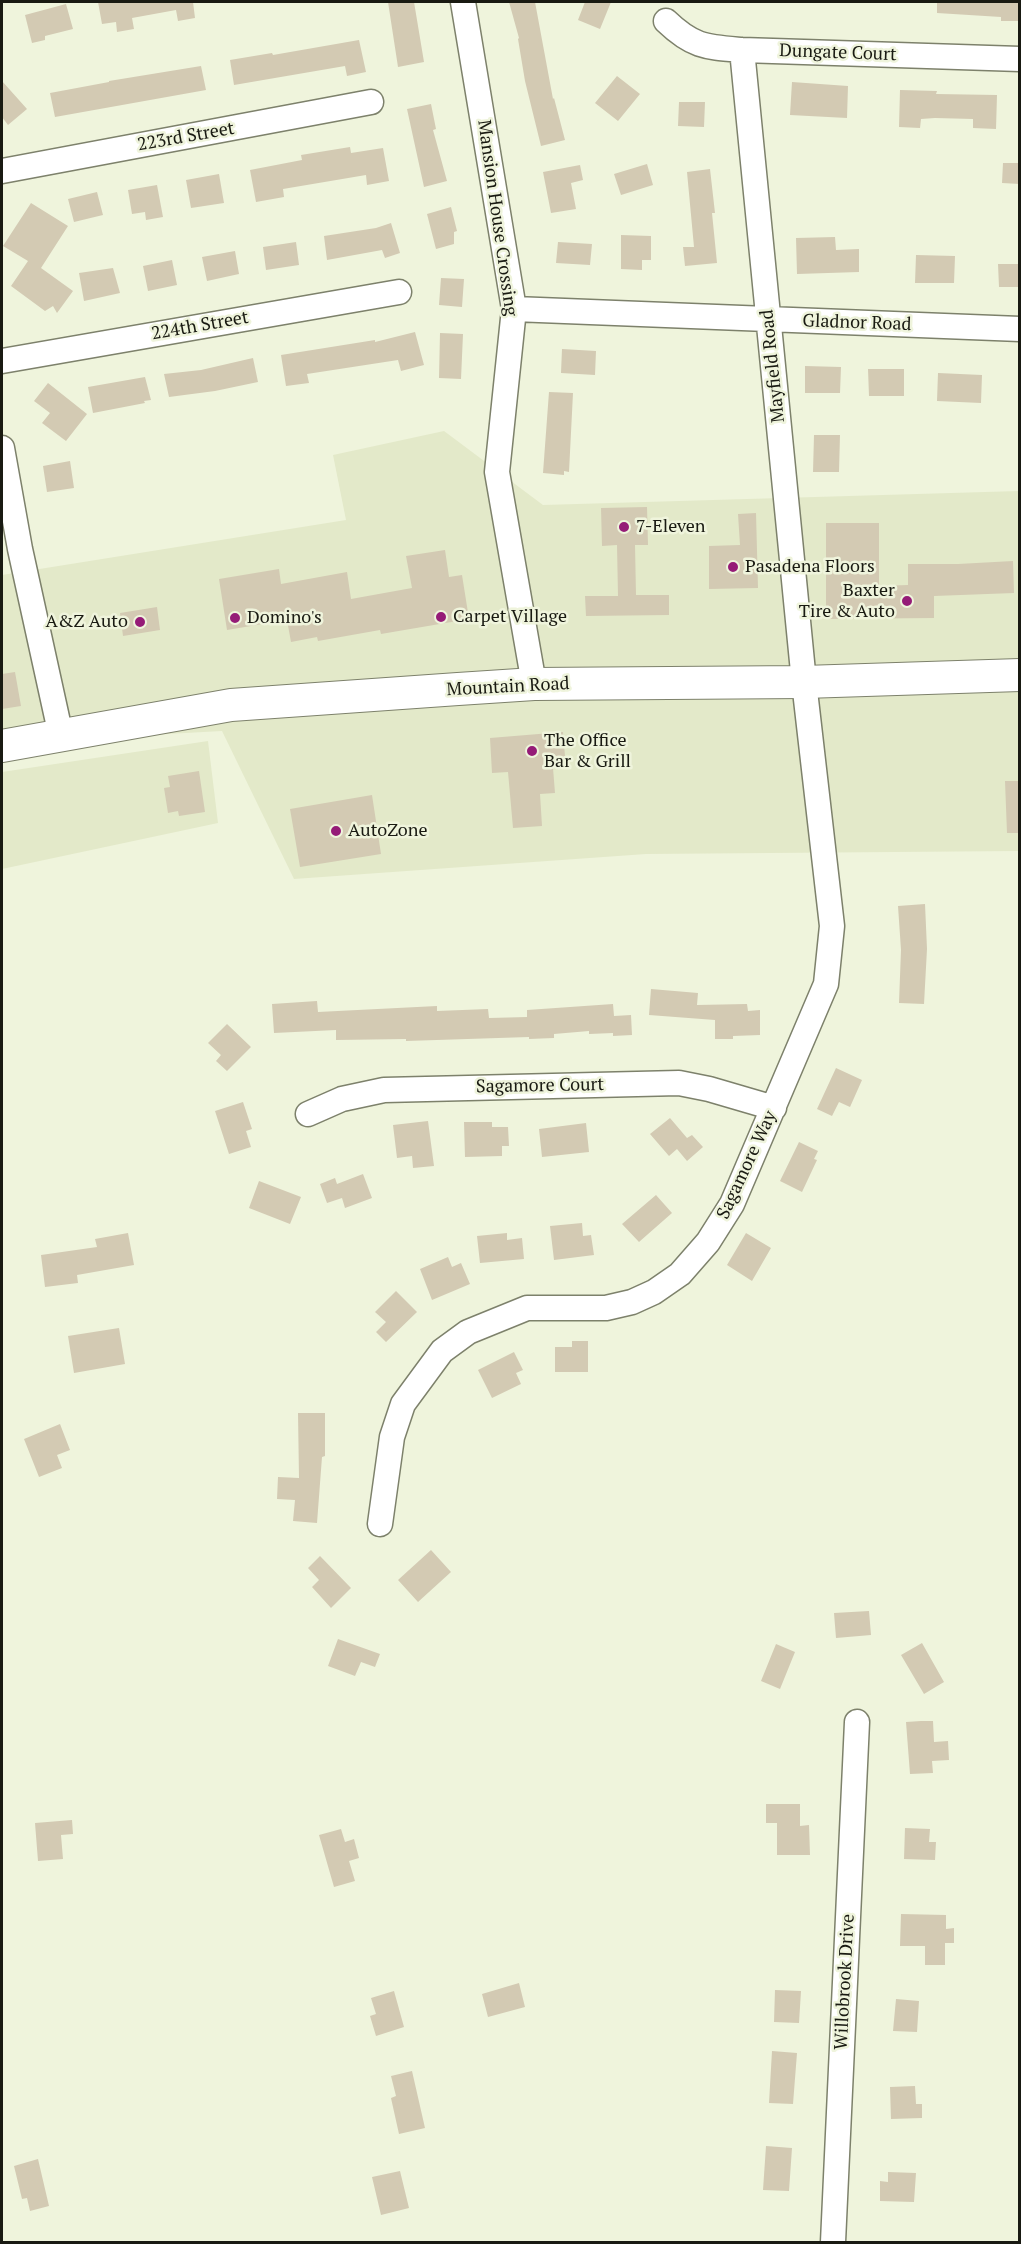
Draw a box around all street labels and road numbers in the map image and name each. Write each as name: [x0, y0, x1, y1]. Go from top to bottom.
street label: Dungate Court: [779, 40, 897, 66]
street label: 223rd Street: [136, 118, 236, 156]
street label: Mansion House Crossing: [473, 119, 521, 317]
street label: 224th Street: [150, 307, 250, 345]
street label: Mayfield Road: [756, 308, 790, 424]
street label: Gladnor Road: [802, 310, 912, 336]
street label: Mountain Road: [446, 673, 570, 701]
street label: Sagamore Court: [476, 1074, 604, 1098]
street label: Sagamore Way: [713, 1107, 781, 1223]
street label: Willobrook Drive: [831, 1913, 859, 2051]

